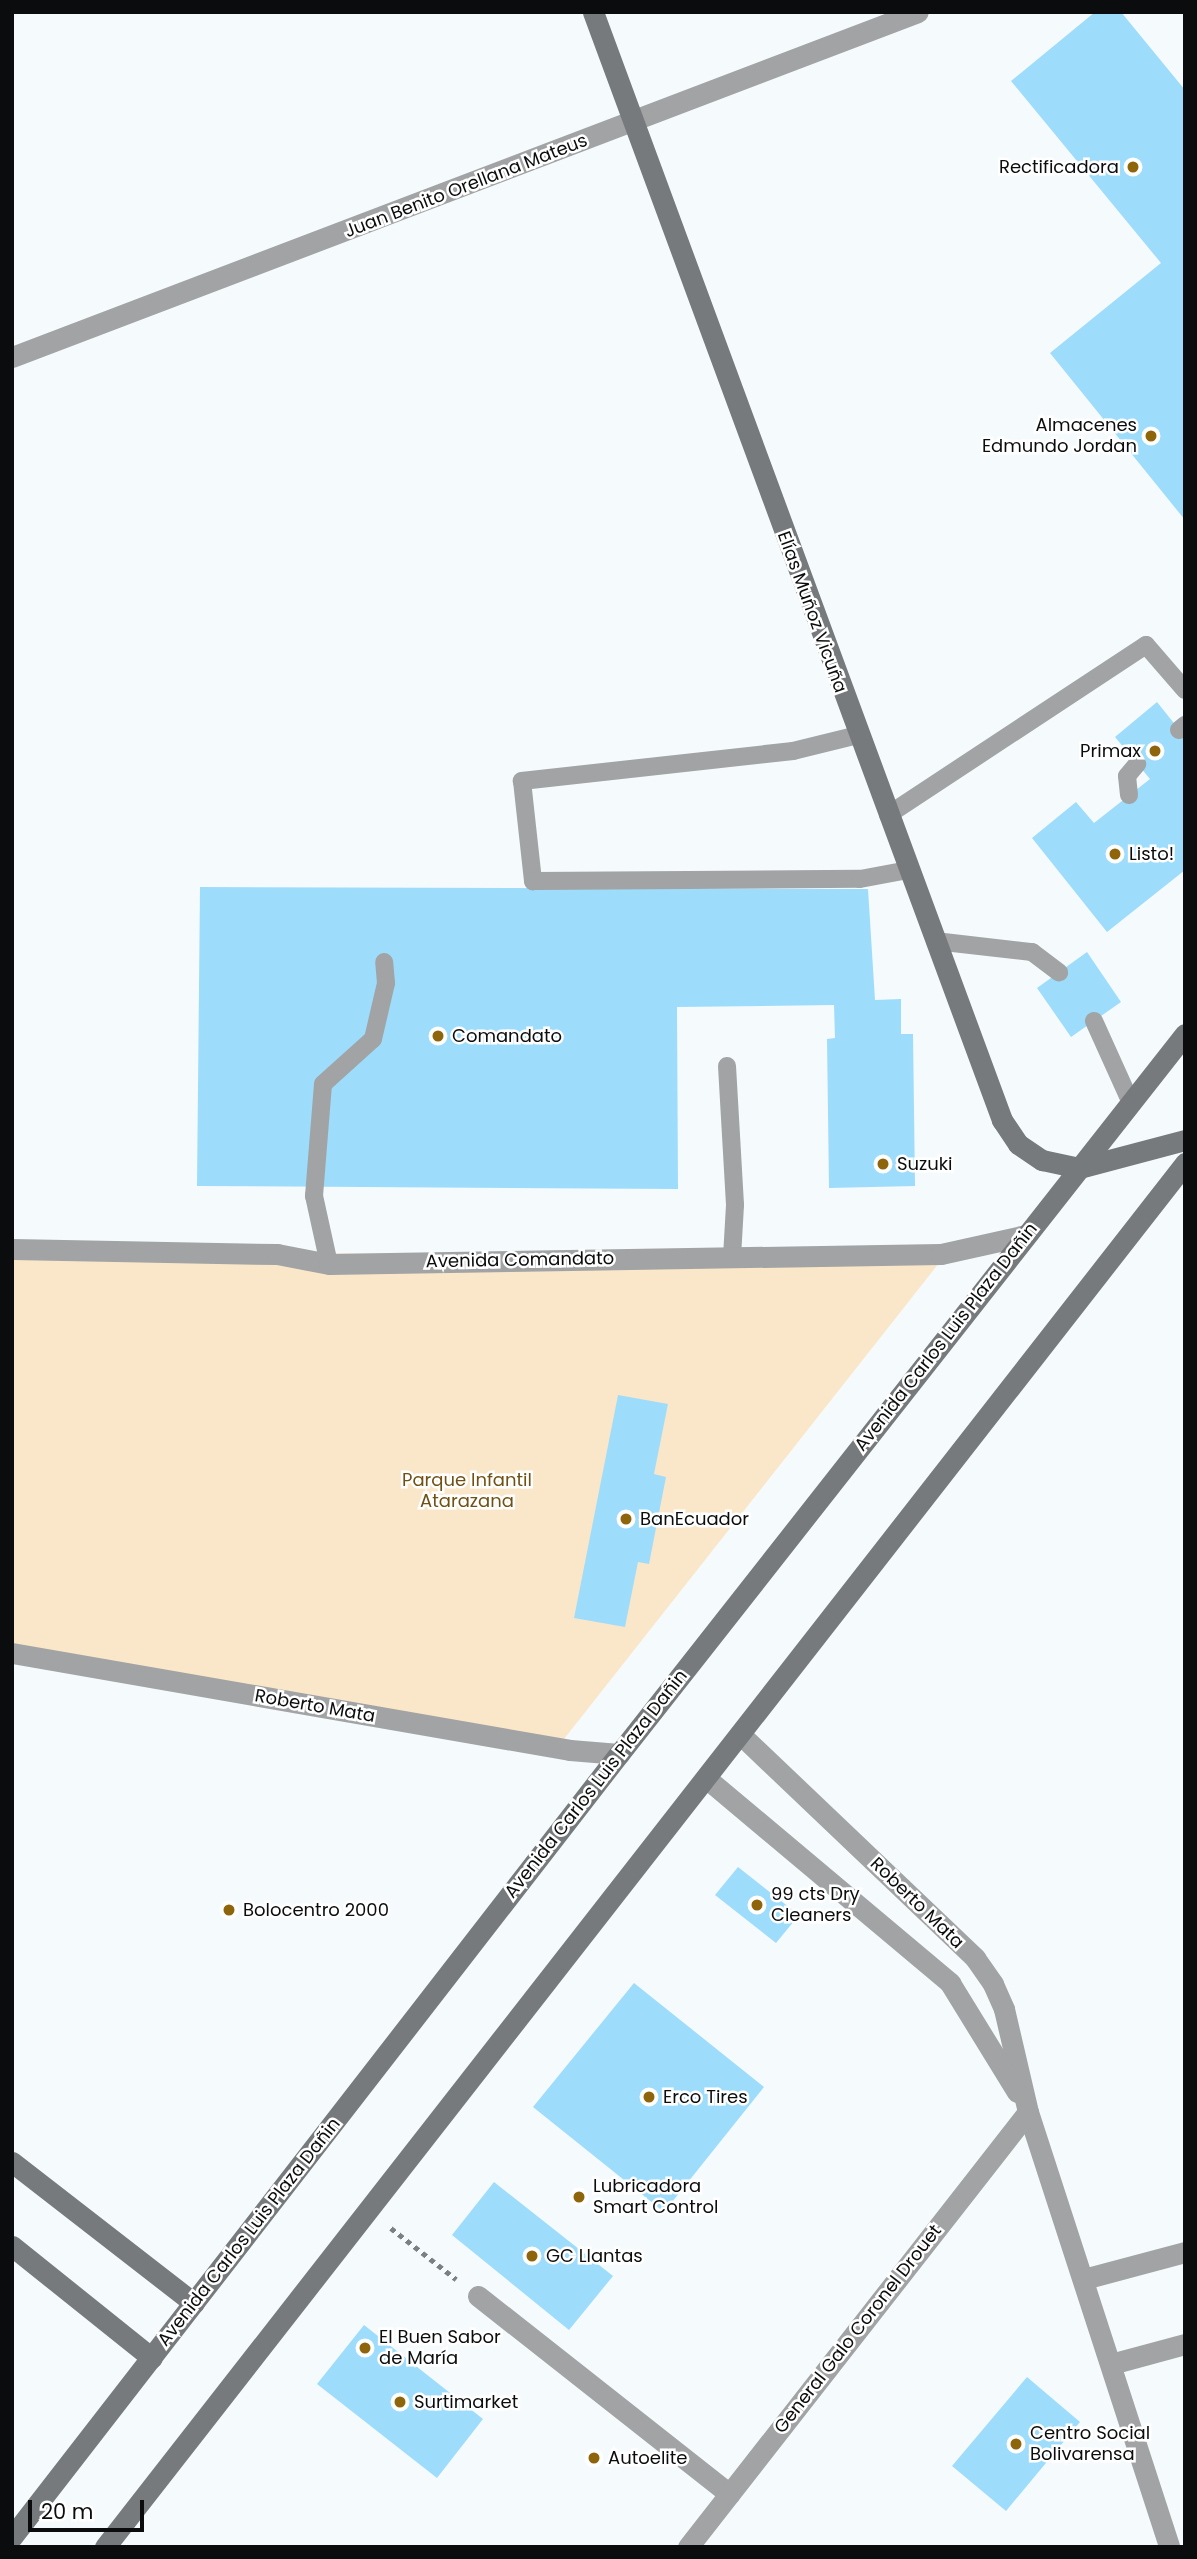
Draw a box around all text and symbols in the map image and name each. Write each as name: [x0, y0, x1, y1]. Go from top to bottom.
street label: Juan Benito Orellana Mateus: [342, 130, 590, 242]
place label: Rectificadora: [999, 156, 1119, 178]
marker: Rectificadora: [1125, 159, 1141, 175]
place label: Almacenes Edmundo Jordan: [982, 415, 1137, 458]
marker: Almacenes Edmundo Jordan: [1143, 428, 1159, 444]
street label: Elías Muñoz Vicuña: [773, 528, 851, 696]
place label: Primax: [1080, 740, 1141, 762]
marker: Primax: [1147, 743, 1163, 759]
place label: Listo!: [1129, 843, 1174, 865]
marker: Listo!: [1107, 846, 1123, 862]
place label: Comandato: [452, 1025, 562, 1047]
marker: Comandato: [430, 1028, 446, 1044]
place label: Suzuki: [897, 1153, 952, 1175]
marker: Suzuki: [875, 1156, 891, 1172]
street label: Avenida Carlos Luis Plaza Dañin: [850, 1219, 1042, 1455]
street label: Avenida Comandato: [426, 1248, 614, 1272]
park label: Parque Infantil Atarazana: [402, 1470, 532, 1512]
place label: BanEcuador: [640, 1508, 749, 1530]
marker: BanEcuador: [618, 1511, 634, 1527]
street label: Avenida Carlos Luis Plaza Dañin: [500, 1666, 692, 1902]
street label: Roberto Mata: [253, 1685, 377, 1727]
street label: Roberto Mata: [866, 1853, 968, 1953]
place label: 99 cts Dry Cleaners: [771, 1884, 860, 1926]
marker: 99 cts Dry Cleaners: [749, 1897, 765, 1913]
place label: Bolocentro 2000: [243, 1899, 389, 1921]
marker: Bolocentro 2000: [221, 1902, 237, 1918]
place label: Erco Tires: [663, 2086, 748, 2108]
marker: Erco Tires: [641, 2089, 657, 2105]
street label: Avenida Carlos Luis Plaza Dañin: [153, 2114, 345, 2350]
place label: Lubricadora Smart Control: [593, 2176, 718, 2218]
marker: Lubricadora Smart Control: [571, 2189, 587, 2205]
street label: General Galo Coronel Drouet: [770, 2220, 946, 2438]
place label: GC Llantas: [546, 2245, 643, 2267]
marker: GC Llantas: [524, 2248, 540, 2264]
place label: El Buen Sabor de María: [379, 2327, 501, 2370]
marker: El Buen Sabor de María: [357, 2340, 373, 2356]
place label: Surtimarket: [414, 2391, 518, 2413]
marker: Surtimarket: [392, 2394, 408, 2410]
place label: Centro Social Bolivarensa: [1030, 2423, 1150, 2466]
marker: Centro Social Bolivarensa: [1008, 2436, 1024, 2452]
place label: Autoelite: [608, 2447, 687, 2469]
marker: Autoelite: [586, 2450, 602, 2466]
scale bar: [32, 2486, 147, 2530]
text: 20 m: [41, 2497, 94, 2526]

